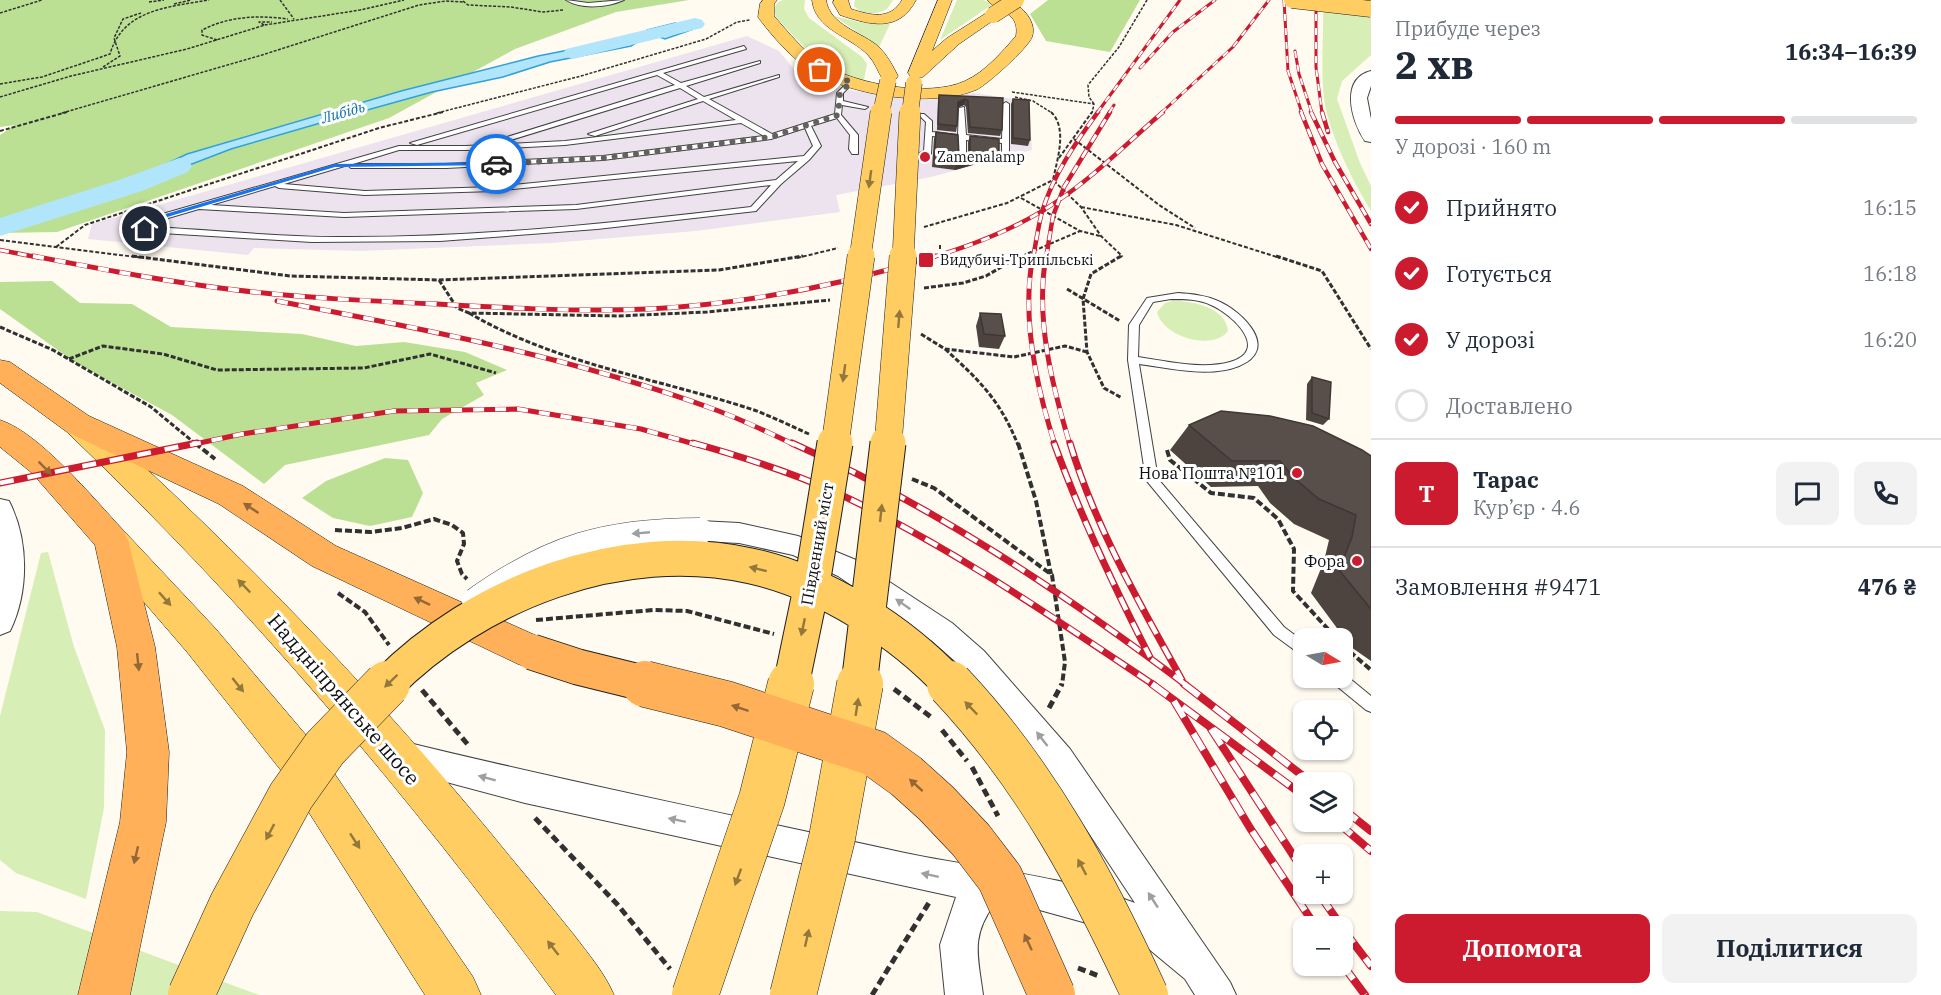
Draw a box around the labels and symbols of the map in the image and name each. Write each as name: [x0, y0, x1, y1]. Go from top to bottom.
pin: [794, 44, 845, 95]
water label: Либідь: [318, 97, 367, 128]
courier: [466, 134, 526, 194]
place label: Zamenalamp: [937, 148, 1025, 166]
marker: Zamenalamp: [918, 150, 932, 164]
one-way arrow: [866, 170, 875, 189]
pin: [119, 203, 170, 254]
marker: Видубичі-Трипільські: [917, 251, 935, 269]
place label: Видубичі-Трипільські: [940, 251, 1094, 269]
one-way arrow: [894, 309, 903, 328]
one-way arrow: [839, 363, 848, 382]
one-way arrow: [38, 461, 53, 475]
place label: Нова Пошта №101: [1139, 463, 1285, 483]
marker: Нова Пошта №101: [1290, 466, 1304, 480]
street label: Південний міст: [796, 481, 838, 607]
one-way arrow: [243, 503, 259, 514]
one-way arrow: [876, 504, 886, 523]
one-way arrow: [632, 528, 651, 538]
place label: Фора: [1304, 551, 1345, 571]
marker: Фора: [1350, 554, 1364, 568]
one-way arrow: [749, 563, 768, 573]
one-way arrow: [237, 580, 251, 594]
one-way arrow: [158, 592, 172, 607]
one-way arrow: [413, 597, 430, 606]
one-way arrow: [895, 599, 911, 610]
street label: Наддніпрянське шосе: [262, 607, 426, 791]
one-way arrow: [798, 618, 807, 637]
north arrow: [1293, 628, 1353, 688]
one-way arrow: [133, 652, 143, 671]
one-way arrow: [383, 674, 398, 688]
one-way arrow: [232, 677, 245, 693]
one-way arrow: [853, 697, 862, 716]
one-way arrow: [964, 700, 978, 715]
one-way arrow: [731, 703, 749, 712]
one-way arrow: [1037, 732, 1049, 747]
one-way arrow: [478, 773, 496, 782]
one-way arrow: [909, 778, 924, 792]
one-way arrow: [668, 815, 687, 825]
one-way arrow: [265, 824, 275, 841]
one-way arrow: [349, 833, 360, 849]
one-way arrow: [130, 846, 140, 864]
one-way arrow: [1077, 859, 1087, 876]
one-way arrow: [732, 868, 742, 886]
one-way arrow: [920, 870, 939, 879]
one-way arrow: [1148, 891, 1159, 908]
one-way arrow: [803, 929, 813, 948]
one-way arrow: [1023, 933, 1032, 950]
one-way arrow: [547, 941, 559, 956]

